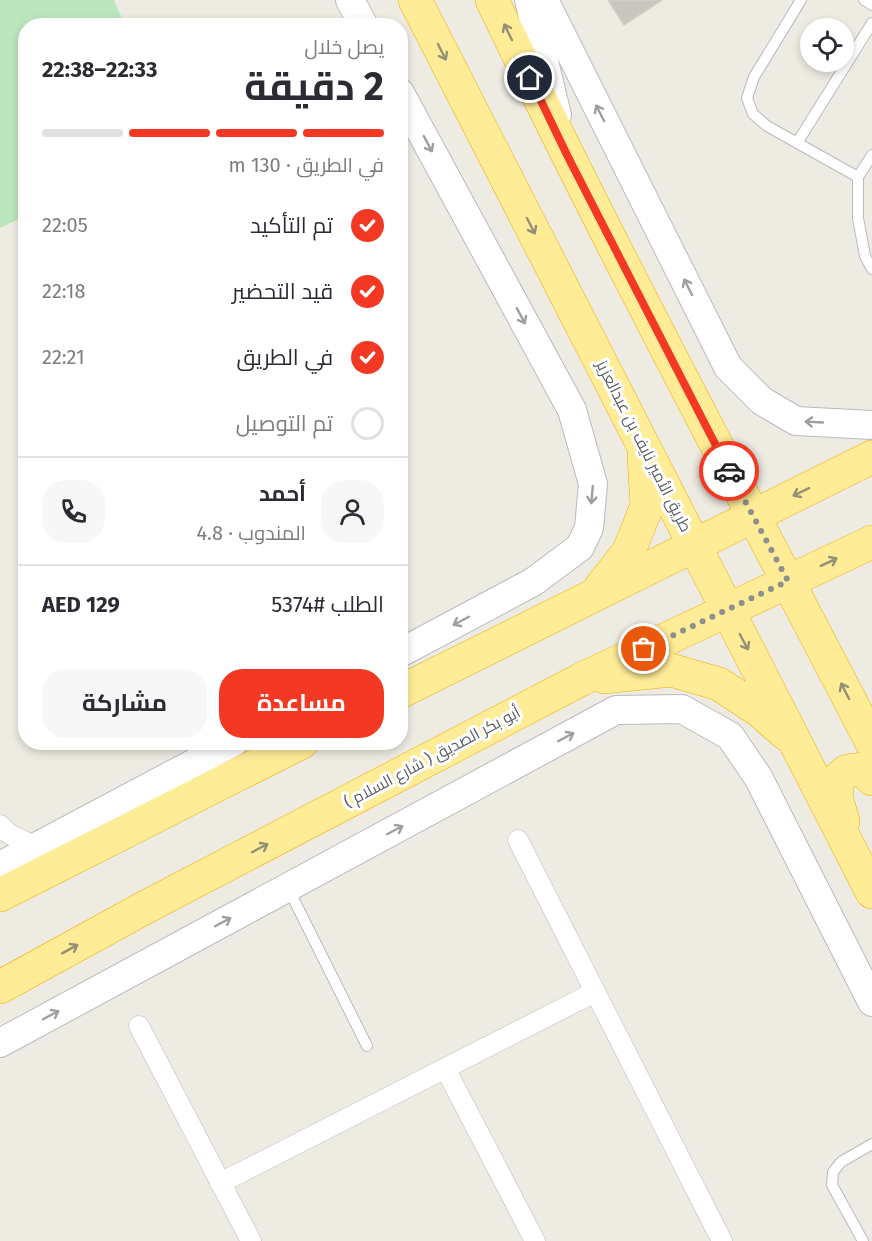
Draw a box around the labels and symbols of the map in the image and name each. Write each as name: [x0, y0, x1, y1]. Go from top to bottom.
one-way arrow: [501, 23, 513, 41]
one-way arrow: [436, 43, 448, 60]
pin: [504, 52, 555, 103]
one-way arrow: [594, 104, 606, 122]
one-way arrow: [422, 135, 434, 152]
one-way arrow: [526, 216, 537, 234]
one-way arrow: [681, 279, 693, 297]
one-way arrow: [516, 306, 527, 324]
street label: طريق الأمير نايف بن عبدالعزيز: [591, 356, 696, 536]
one-way arrow: [804, 417, 824, 428]
courier: [699, 441, 759, 501]
one-way arrow: [586, 484, 597, 504]
one-way arrow: [792, 487, 810, 499]
one-way arrow: [819, 556, 837, 568]
one-way arrow: [452, 616, 470, 627]
pin: [618, 623, 669, 674]
one-way arrow: [738, 633, 750, 650]
one-way arrow: [839, 683, 850, 701]
street label: ( شارع السلام ) أبو بكر الصديق: [341, 702, 524, 813]
one-way arrow: [557, 731, 574, 743]
one-way arrow: [385, 824, 403, 835]
one-way arrow: [251, 841, 269, 853]
one-way arrow: [214, 916, 231, 928]
one-way arrow: [61, 943, 78, 955]
one-way arrow: [42, 1009, 60, 1020]

